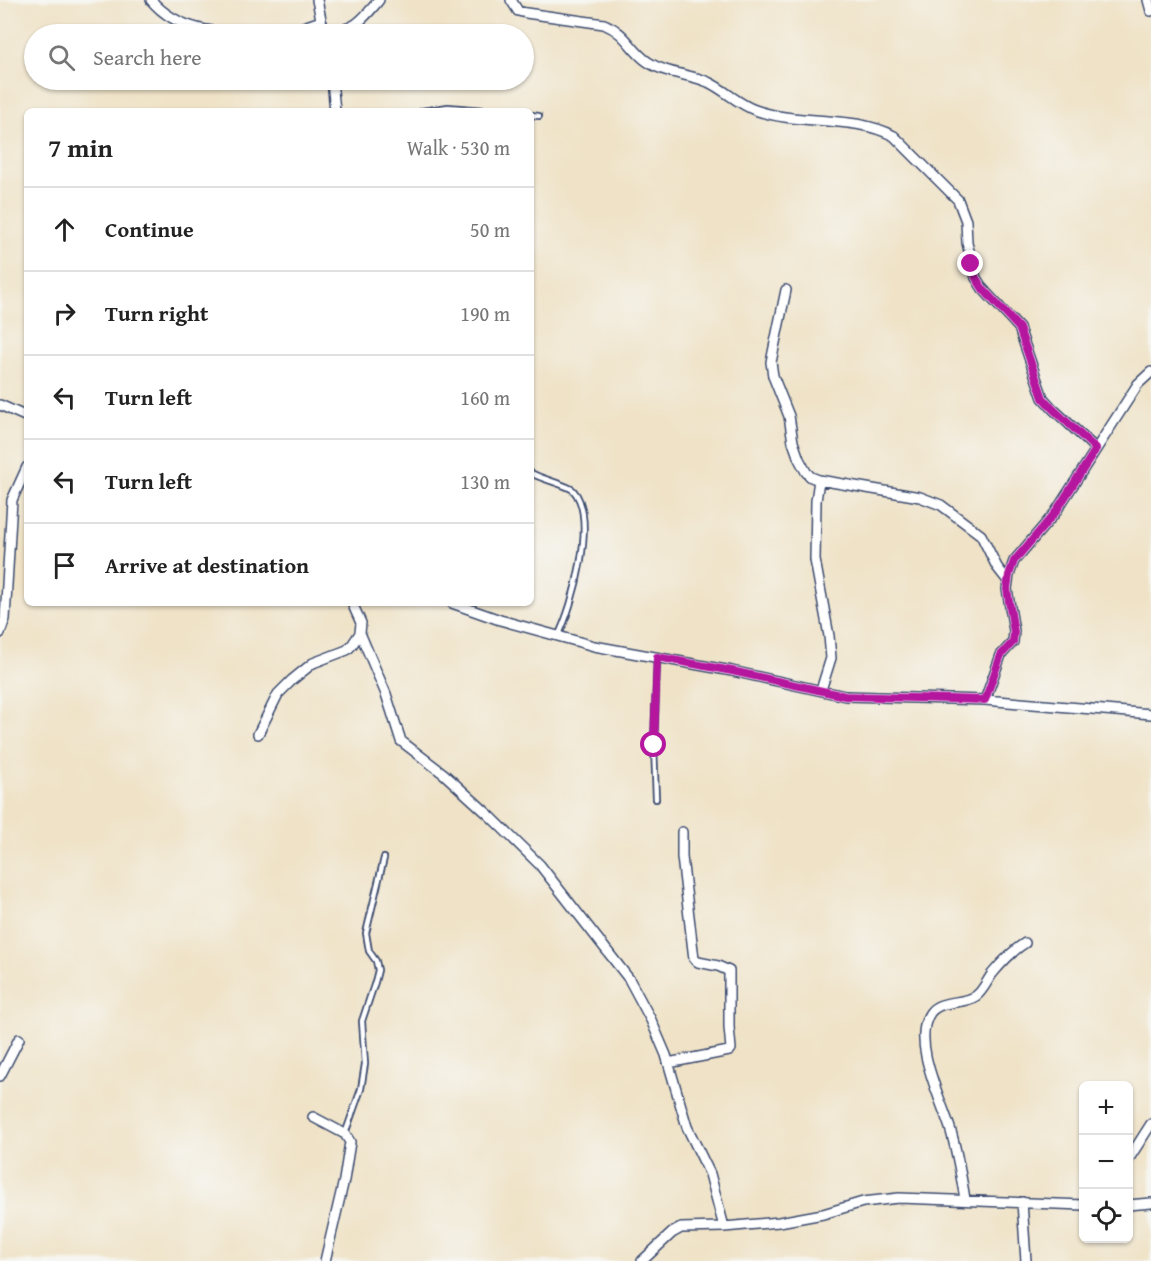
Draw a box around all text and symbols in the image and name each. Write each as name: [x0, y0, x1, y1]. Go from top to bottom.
search box: [24, 24, 534, 90]
icon: search: [45, 41, 78, 74]
text: Search here: [93, 41, 202, 73]
text: 7 min: [48, 128, 113, 167]
text: Walk · 530 m: [407, 133, 510, 162]
icon: ahead: [48, 213, 81, 246]
text: Continue: [105, 213, 194, 245]
text: 50 m: [470, 215, 510, 244]
route end: [957, 250, 983, 276]
icon: right: [48, 297, 81, 330]
text: Turn right: [105, 297, 208, 329]
text: 190 m: [460, 299, 510, 328]
icon: left: [48, 381, 81, 414]
text: Turn left: [105, 381, 192, 413]
text: 160 m: [460, 383, 510, 412]
icon: left: [48, 465, 81, 498]
text: Turn left: [105, 465, 192, 497]
text: 130 m: [460, 467, 510, 496]
icon: arrive: [48, 549, 81, 582]
text: Arrive at destination: [105, 549, 309, 581]
route start: [640, 731, 666, 757]
map controls: [1079, 1081, 1133, 1243]
button: +: [1079, 1081, 1133, 1135]
button: −: [1079, 1135, 1133, 1189]
button: locate: [1079, 1189, 1133, 1243]

